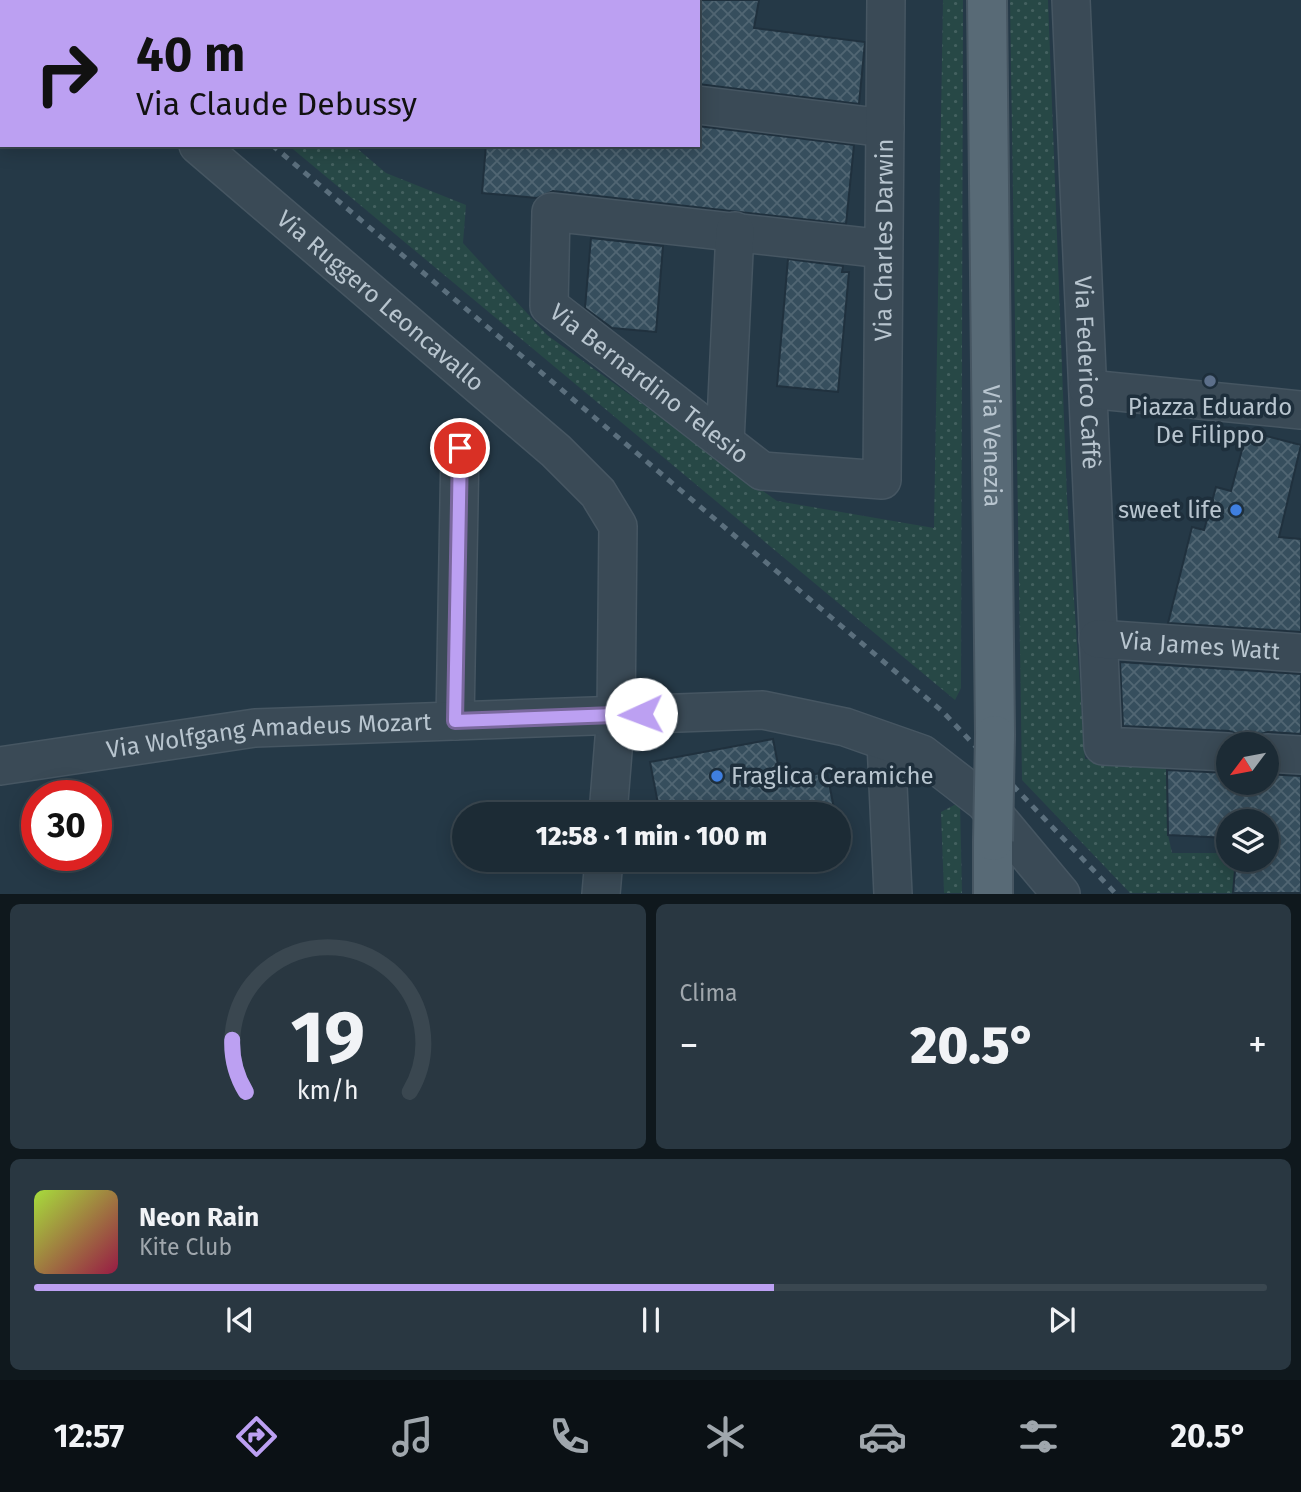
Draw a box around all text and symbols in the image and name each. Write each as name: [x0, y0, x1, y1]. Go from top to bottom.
text: 40 m: [136, 25, 245, 84]
icon: right: [21, 28, 112, 119]
text: Via Claude Debussy: [136, 85, 417, 123]
street label: Via Charles Darwin: [869, 139, 899, 341]
street label: Via Ruggero Leoncavallo: [271, 205, 490, 397]
street label: Via Federico Caffè: [1069, 275, 1105, 470]
street label: Via Bernardino Telesio: [544, 298, 754, 470]
marker: Piazza Eduardo De Filippo: [1202, 373, 1218, 389]
street label: Via Venezia: [977, 384, 1007, 508]
place label: Piazza Eduardo De Filippo: [1128, 393, 1292, 449]
pin: [430, 418, 490, 478]
icon: arrive: [441, 429, 479, 467]
place label: sweet life: [1118, 496, 1222, 524]
marker: sweet life: [1228, 502, 1244, 518]
street label: Via James Watt: [1119, 627, 1281, 666]
position arrow: [604, 677, 678, 751]
street label: Via Wolfgang Amadeus Mozart: [105, 708, 432, 764]
north arrow: [1216, 732, 1279, 794]
map controls: [1216, 732, 1279, 872]
place label: Fraglica Ceramiche: [731, 762, 934, 790]
marker: Fraglica Ceramiche: [709, 768, 725, 784]
speed limit sign: 30: [21, 780, 112, 871]
button: layers: [1216, 809, 1279, 872]
text: 12:58 · 1 min · 100 m: [536, 821, 767, 852]
text: Clima: [680, 979, 738, 1007]
text: 19: [290, 995, 365, 1082]
text: 20.5°: [910, 1014, 1036, 1077]
text: −: [680, 1022, 699, 1068]
text: +: [1248, 1022, 1267, 1068]
text: km/h: [297, 1076, 359, 1106]
text: Neon Rain: [139, 1202, 259, 1233]
text: Kite Club: [139, 1233, 232, 1261]
icon: previous: [221, 1301, 259, 1339]
icon: pause: [632, 1301, 670, 1339]
icon: next: [1043, 1301, 1081, 1339]
icon: directions: [232, 1412, 281, 1461]
icon: music: [388, 1412, 437, 1461]
icon: phone: [545, 1412, 594, 1461]
icon: climate: [701, 1412, 750, 1461]
icon: car: [858, 1412, 907, 1461]
icon: filters: [1014, 1412, 1063, 1461]
text: 12:57: [54, 1417, 124, 1455]
text: 20.5°: [1170, 1417, 1247, 1455]

